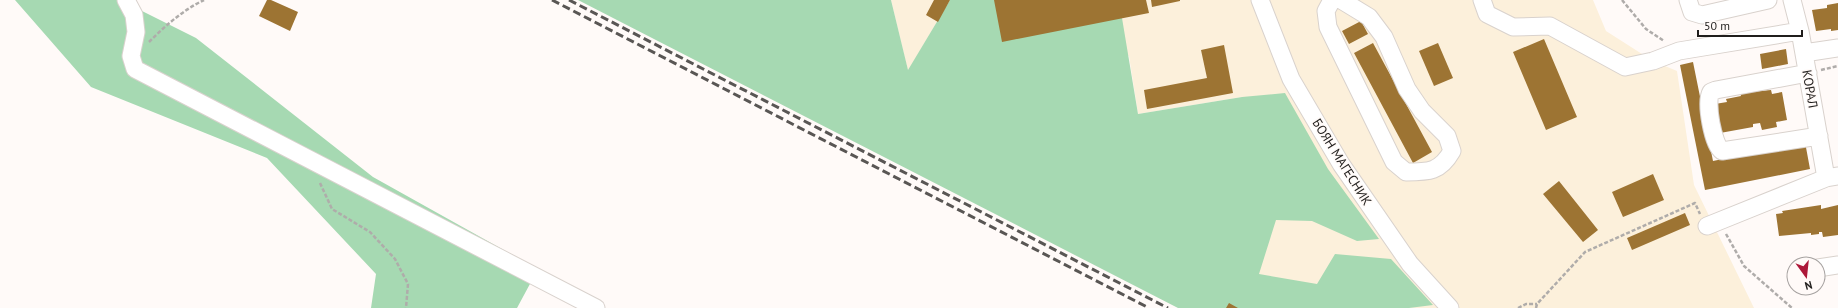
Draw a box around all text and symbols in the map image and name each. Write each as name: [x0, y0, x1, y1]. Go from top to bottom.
scale bar: [1698, 12, 1802, 38]
text: 50 m: [1704, 18, 1730, 33]
street label: КОРАЛ: [1798, 68, 1822, 110]
street label: БОЯН МАГЕСНИК: [1309, 115, 1376, 209]
north arrow: [1786, 256, 1826, 296]
text: N: [1803, 278, 1814, 293]

